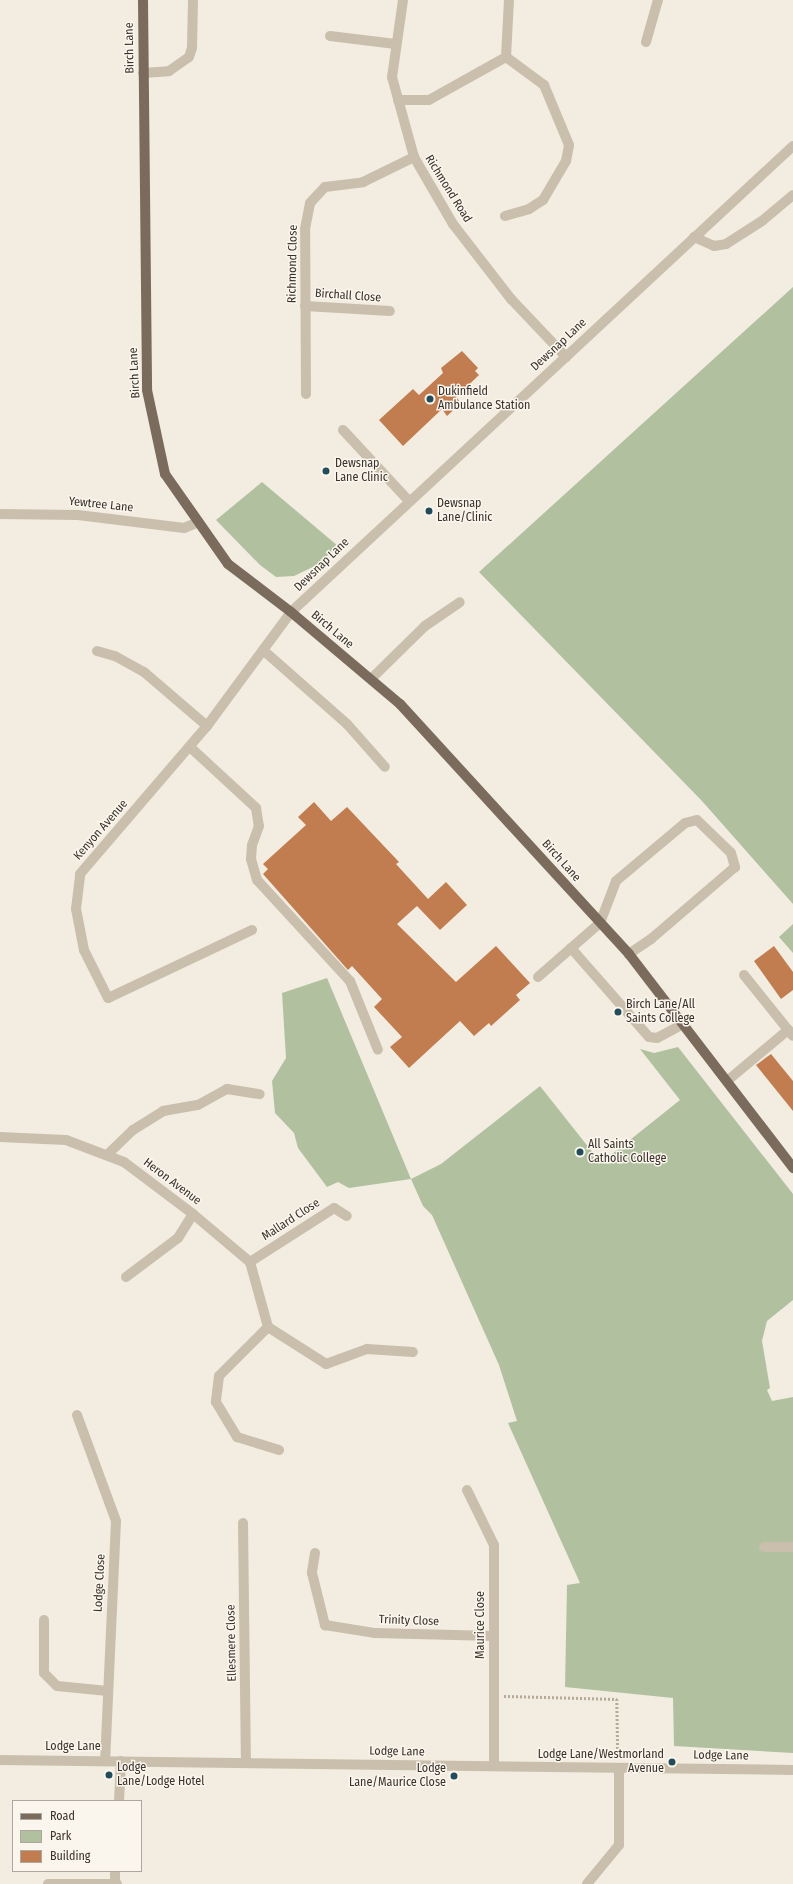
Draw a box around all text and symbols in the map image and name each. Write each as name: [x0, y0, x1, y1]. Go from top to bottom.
street label: Birch Lane: [122, 22, 138, 74]
street label: Richmond Road: [421, 153, 475, 225]
street label: Richmond Close: [285, 225, 301, 303]
street label: Birchall Close: [314, 287, 382, 305]
street label: Dewsnap Lane: [528, 316, 590, 374]
street label: Birch Lane: [126, 347, 144, 399]
place label: Dukinfield Ambulance Station: [438, 385, 530, 413]
marker: Dukinfield Ambulance Station: [425, 394, 435, 404]
place label: Dewsnap Lane Clinic: [335, 457, 388, 485]
marker: Dewsnap Lane Clinic: [320, 465, 332, 477]
street label: Yewtree Lane: [68, 494, 134, 516]
place label: Dewsnap Lane/Clinic: [437, 497, 492, 525]
marker: Dewsnap Lane/Clinic: [424, 506, 434, 516]
street label: Dewsnap Lane: [292, 535, 352, 595]
street label: Birch Lane: [308, 608, 356, 652]
street label: Kenyon Avenue: [71, 797, 131, 863]
street label: Birch Lane: [539, 837, 583, 885]
place label: Birch Lane/All Saints College: [626, 998, 695, 1026]
marker: Birch Lane/All Saints College: [613, 1007, 623, 1017]
place label: All Saints Catholic College: [588, 1138, 666, 1166]
marker: All Saints Catholic College: [575, 1147, 585, 1157]
street label: Heron Avenue: [140, 1156, 204, 1208]
street label: Mallard Close: [259, 1196, 323, 1244]
street label: Lodge Close: [91, 1553, 109, 1613]
street label: Maurice Close: [474, 1591, 488, 1659]
street label: Ellesmere Close: [224, 1604, 240, 1682]
street label: Trinity Close: [379, 1613, 439, 1629]
street label: Lodge Lane: [45, 1740, 101, 1754]
street label: Lodge Lane: [369, 1744, 425, 1760]
place label: Lodge Lane/Westmorland Avenue: [538, 1748, 664, 1776]
street label: Lodge Lane: [693, 1748, 749, 1764]
marker: Lodge Lane/Westmorland Avenue: [667, 1757, 677, 1767]
place label: Lodge Lane/Lodge Hotel: [117, 1761, 204, 1789]
place label: Lodge Lane/Maurice Close: [349, 1762, 446, 1790]
marker: Lodge Lane/Lodge Hotel: [104, 1770, 114, 1780]
marker: Lodge Lane/Maurice Close: [449, 1771, 459, 1781]
legend: [12, 1800, 142, 1872]
text: Road: [50, 1809, 75, 1823]
text: Park: [50, 1829, 71, 1843]
text: Building: [50, 1849, 90, 1863]

